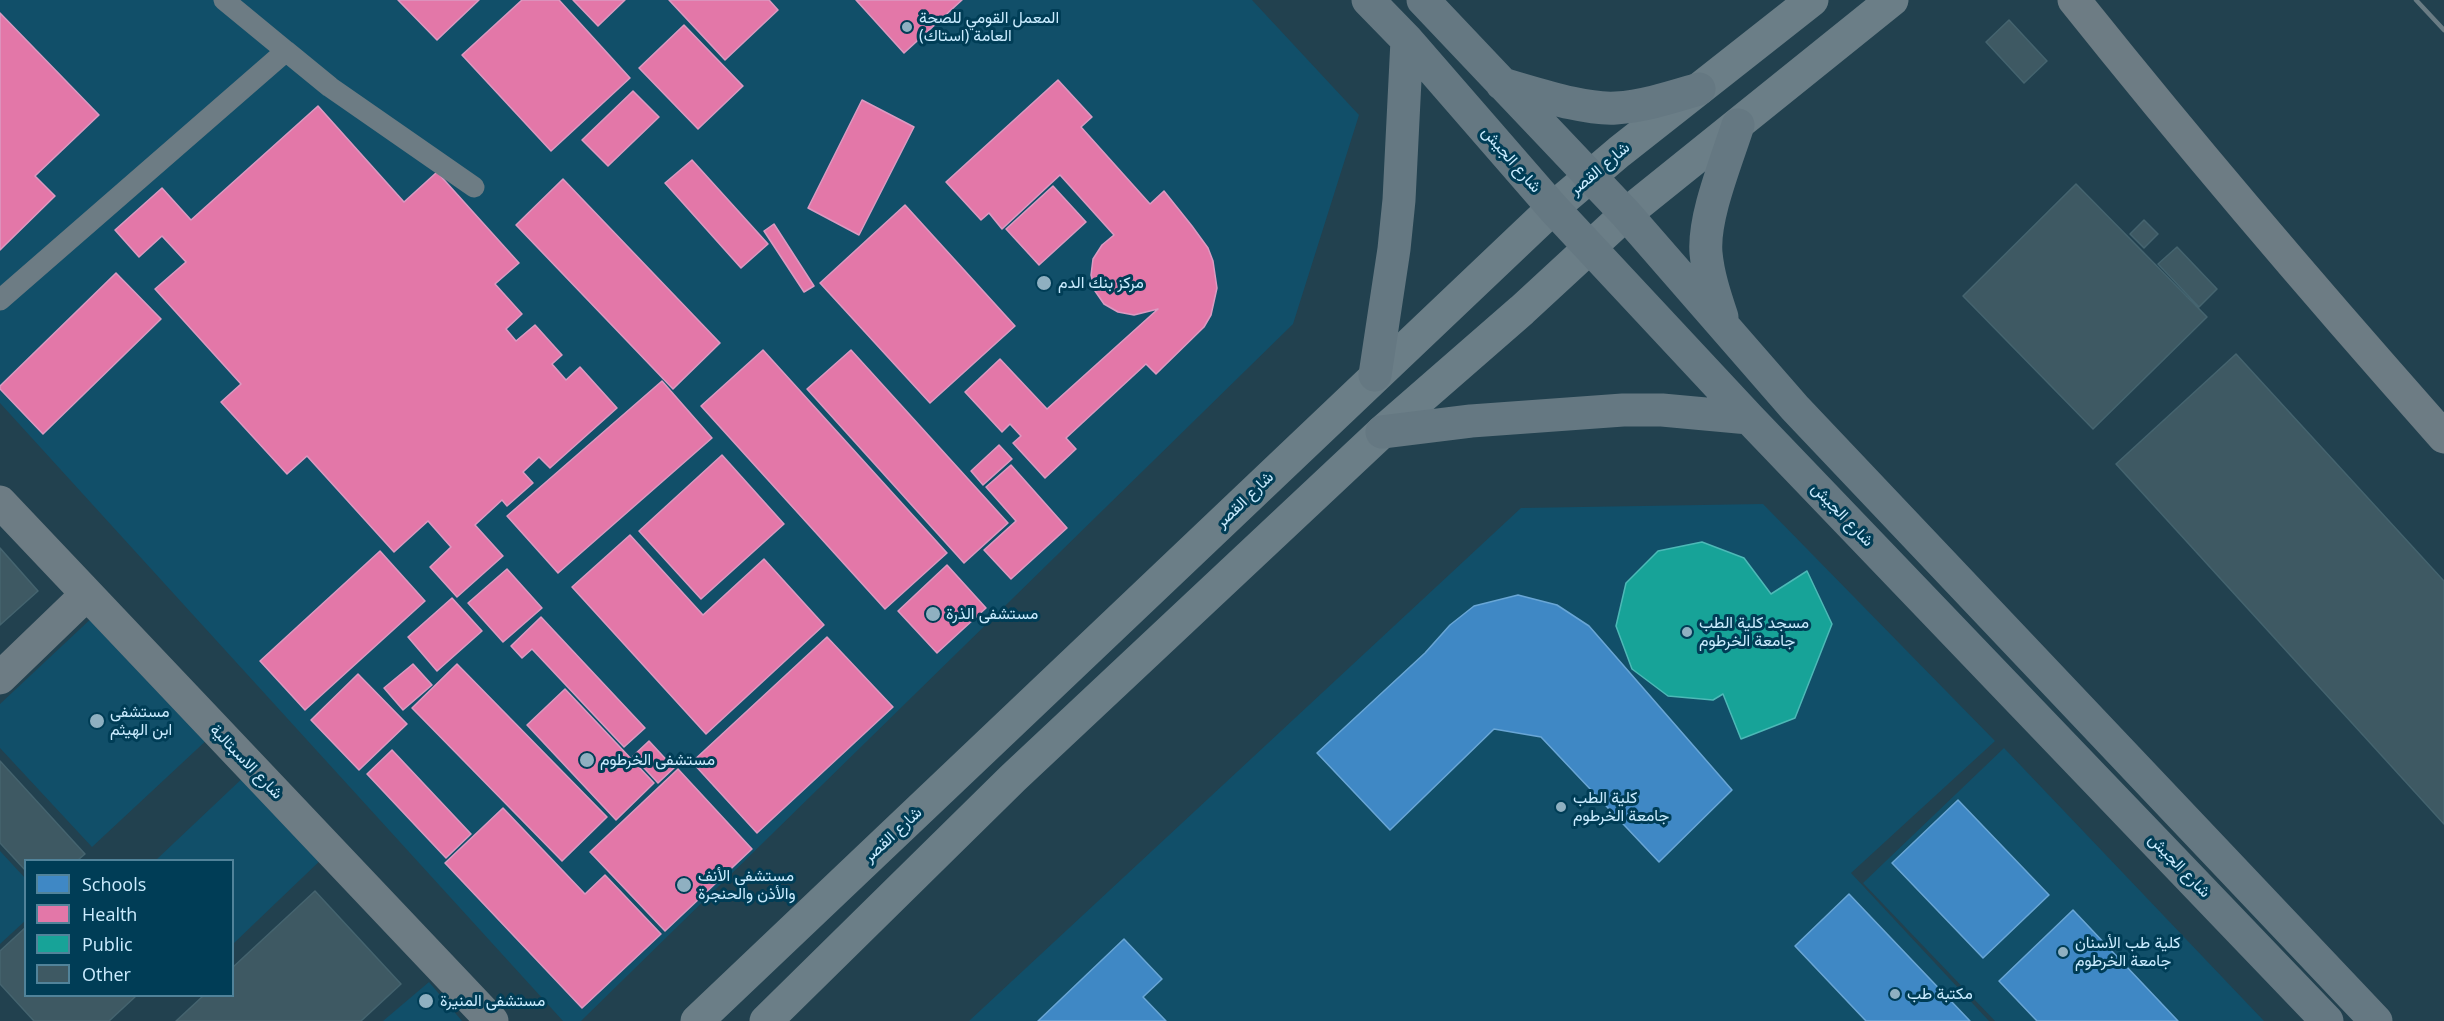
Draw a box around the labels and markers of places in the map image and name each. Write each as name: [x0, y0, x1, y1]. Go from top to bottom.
place label: المعمل القومي للصحة العامة (استاك): [919, 8, 1059, 46]
marker: المعمل القومي للصحة العامة (استاك): [900, 20, 914, 34]
place label: مركز بنك الدم: [1058, 273, 1144, 293]
marker: مركز بنك الدم: [1035, 274, 1053, 292]
place label: مستشفى الذرة: [946, 604, 1038, 624]
marker: مستشفى الذرة: [924, 605, 942, 623]
place label: مسجد كلية الطب جامعة الخرطوم: [1699, 613, 1809, 651]
marker: مسجد كلية الطب جامعة الخرطوم: [1680, 625, 1694, 639]
place label: مستشفى ابن الهيثم: [110, 702, 172, 740]
marker: مستشفى ابن الهيثم: [88, 712, 106, 730]
place label: مستشفى الخرطوم: [600, 750, 715, 770]
marker: مستشفى الخرطوم: [578, 751, 596, 769]
place label: كلية الطب جامعة الخرطوم: [1573, 788, 1669, 826]
marker: كلية الطب جامعة الخرطوم: [1554, 800, 1568, 814]
place label: مستشفى الأنف والأذن والحنجرة: [698, 866, 796, 904]
marker: مستشفى الأنف والأذن والحنجرة: [675, 876, 693, 894]
place label: كلية طب الأسنان جامعة الخرطوم: [2075, 933, 2181, 971]
marker: كلية طب الأسنان جامعة الخرطوم: [2056, 945, 2070, 959]
place label: مكتبة طب: [1907, 984, 1973, 1004]
marker: مكتبة طب: [1888, 987, 1902, 1001]
place label: مستشفى المنيرة: [440, 991, 545, 1011]
marker: مستشفى المنيرة: [417, 992, 435, 1010]

